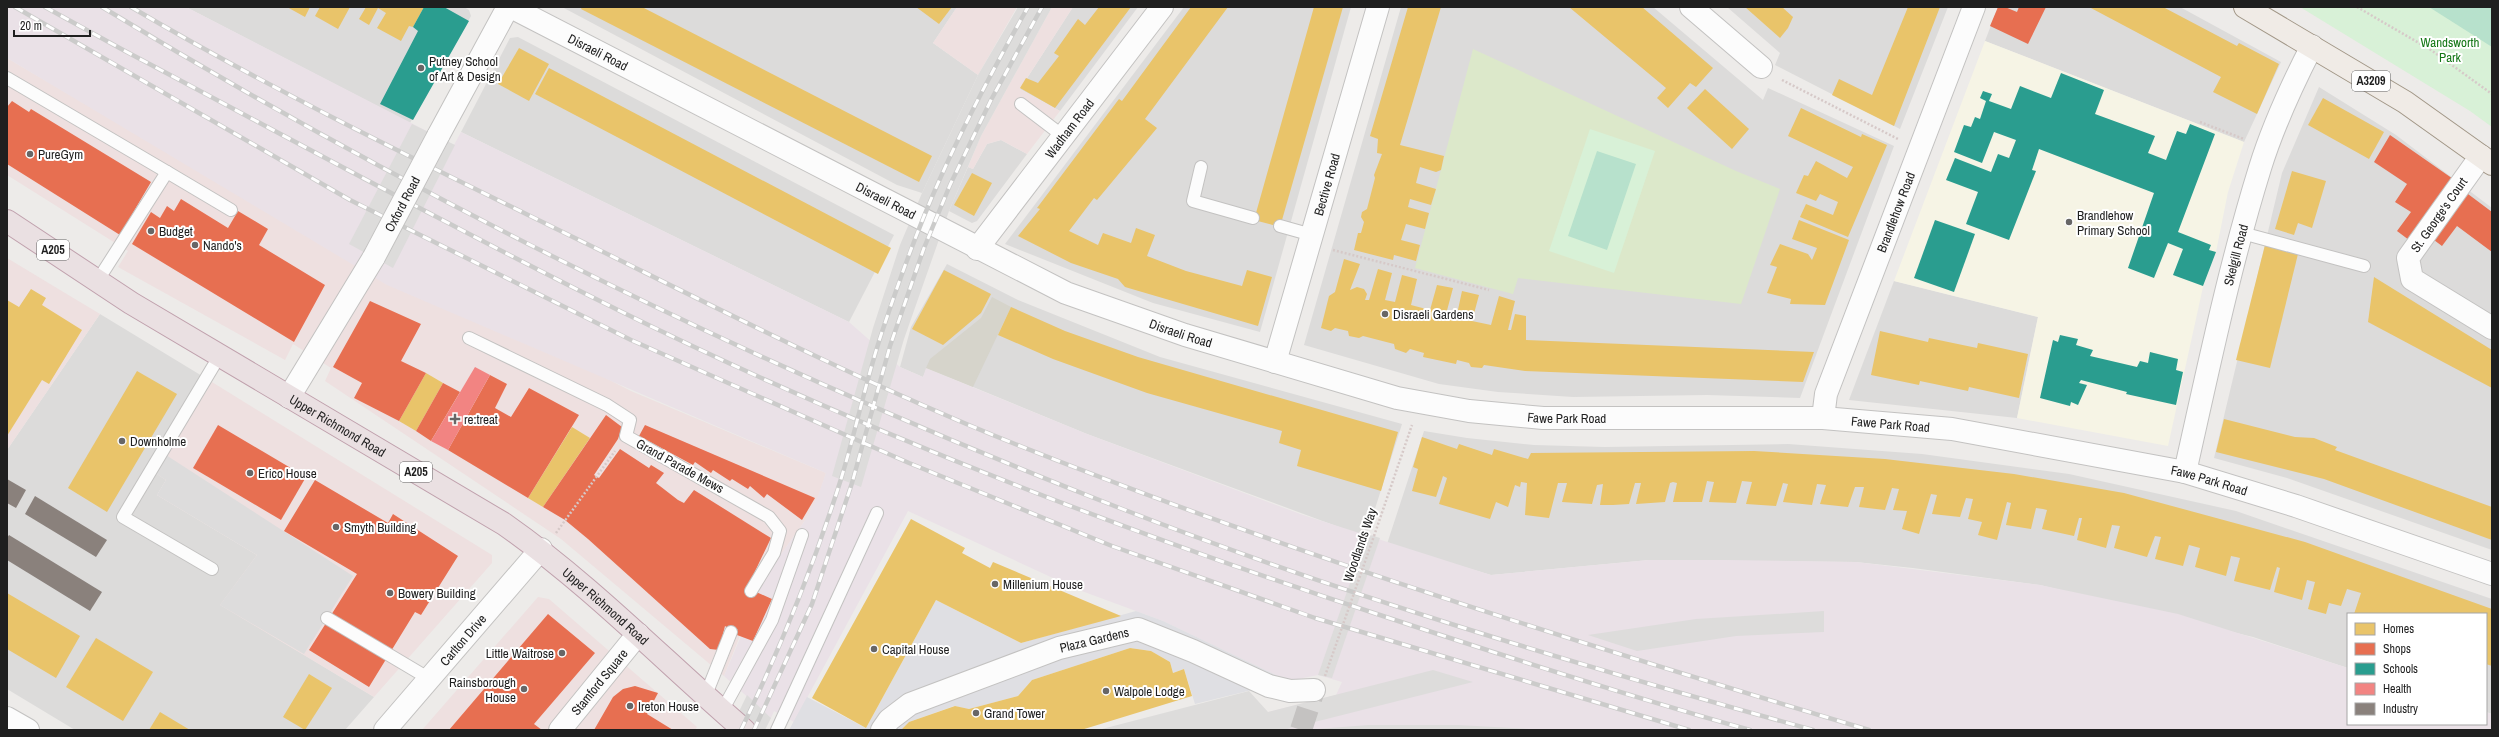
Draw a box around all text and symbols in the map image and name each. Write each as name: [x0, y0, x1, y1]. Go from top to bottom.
scale bar: [14, 12, 90, 38]
text: 20 m: [20, 18, 42, 34]
street label: Disraeli Road: [565, 29, 631, 74]
park label: Wandsworth Park: [2421, 34, 2479, 66]
place label: Putney School of Art & Design: [429, 53, 501, 85]
marker: Putney School of Art & Design: [416, 63, 426, 73]
road number: A3209: [2352, 71, 2390, 91]
street label: Wadham Road: [1041, 95, 1098, 162]
place label: PureGym: [38, 146, 83, 163]
marker: PureGym: [25, 149, 35, 159]
street label: Bective Road: [1309, 151, 1344, 217]
street label: Brandlehow Road: [1872, 169, 1919, 255]
street label: Oxford Road: [380, 173, 424, 235]
street label: St. George's Court: [2407, 174, 2471, 256]
street label: Disraeli Road: [853, 178, 919, 223]
place label: Brandlehow Primary School: [2077, 207, 2150, 239]
marker: Brandlehow Primary School: [2064, 217, 2074, 227]
street label: Skelgill Road: [2219, 222, 2252, 287]
place label: Budget: [159, 223, 193, 240]
marker: Budget: [146, 226, 156, 236]
place label: Nando's: [203, 237, 242, 254]
road number: A205: [37, 240, 69, 260]
marker: Nando's: [190, 240, 200, 250]
place label: Disraeli Gardens: [1393, 306, 1474, 323]
marker: Disraeli Gardens: [1380, 309, 1390, 319]
street label: Disraeli Road: [1147, 315, 1214, 351]
street label: Upper Richmond Road: [286, 390, 389, 461]
street label: Fawe Park Road: [1527, 408, 1606, 427]
place label: re:treat: [464, 411, 498, 428]
street label: Fawe Park Road: [1850, 412, 1931, 436]
marker: re:treat: [449, 413, 461, 425]
place label: Downholme: [130, 433, 186, 450]
street label: Grand Parade Mews: [633, 435, 727, 497]
marker: Downholme: [117, 436, 127, 446]
street label: Fawe Park Road: [2170, 461, 2250, 499]
road number: A205: [400, 462, 432, 482]
place label: Erico House: [258, 465, 317, 482]
marker: Erico House: [245, 468, 255, 478]
street label: Woodlands Way: [1339, 505, 1381, 584]
place label: Smyth Building: [344, 519, 416, 536]
marker: Smyth Building: [331, 522, 341, 532]
street label: Upper Richmond Road: [559, 564, 652, 649]
place label: Millenium House: [1003, 576, 1083, 593]
marker: Millenium House: [990, 579, 1000, 589]
place label: Bowery Building: [398, 585, 476, 602]
marker: Bowery Building: [385, 588, 395, 598]
street label: Carlton Drive: [436, 610, 490, 669]
legend: [2347, 613, 2487, 725]
text: Homes: [2383, 621, 2414, 637]
street label: Plaza Gardens: [1058, 623, 1131, 656]
place label: Capital House: [882, 641, 950, 658]
text: Shops: [2383, 641, 2411, 657]
marker: Capital House: [869, 644, 879, 654]
place label: Little Waitrose: [486, 645, 554, 662]
street label: Stamford Square: [567, 645, 631, 719]
marker: Little Waitrose: [557, 648, 567, 658]
text: Schools: [2383, 661, 2418, 677]
place label: Rainsborough House: [449, 674, 516, 706]
text: Health: [2383, 681, 2411, 697]
place label: Walpole Lodge: [1114, 683, 1185, 700]
marker: Rainsborough House: [519, 684, 529, 694]
marker: Walpole Lodge: [1101, 686, 1111, 696]
place label: Ireton House: [638, 698, 699, 715]
marker: Ireton House: [625, 701, 635, 711]
text: Industry: [2383, 701, 2418, 717]
place label: Grand Tower: [984, 705, 1045, 722]
marker: Grand Tower: [971, 708, 981, 718]

